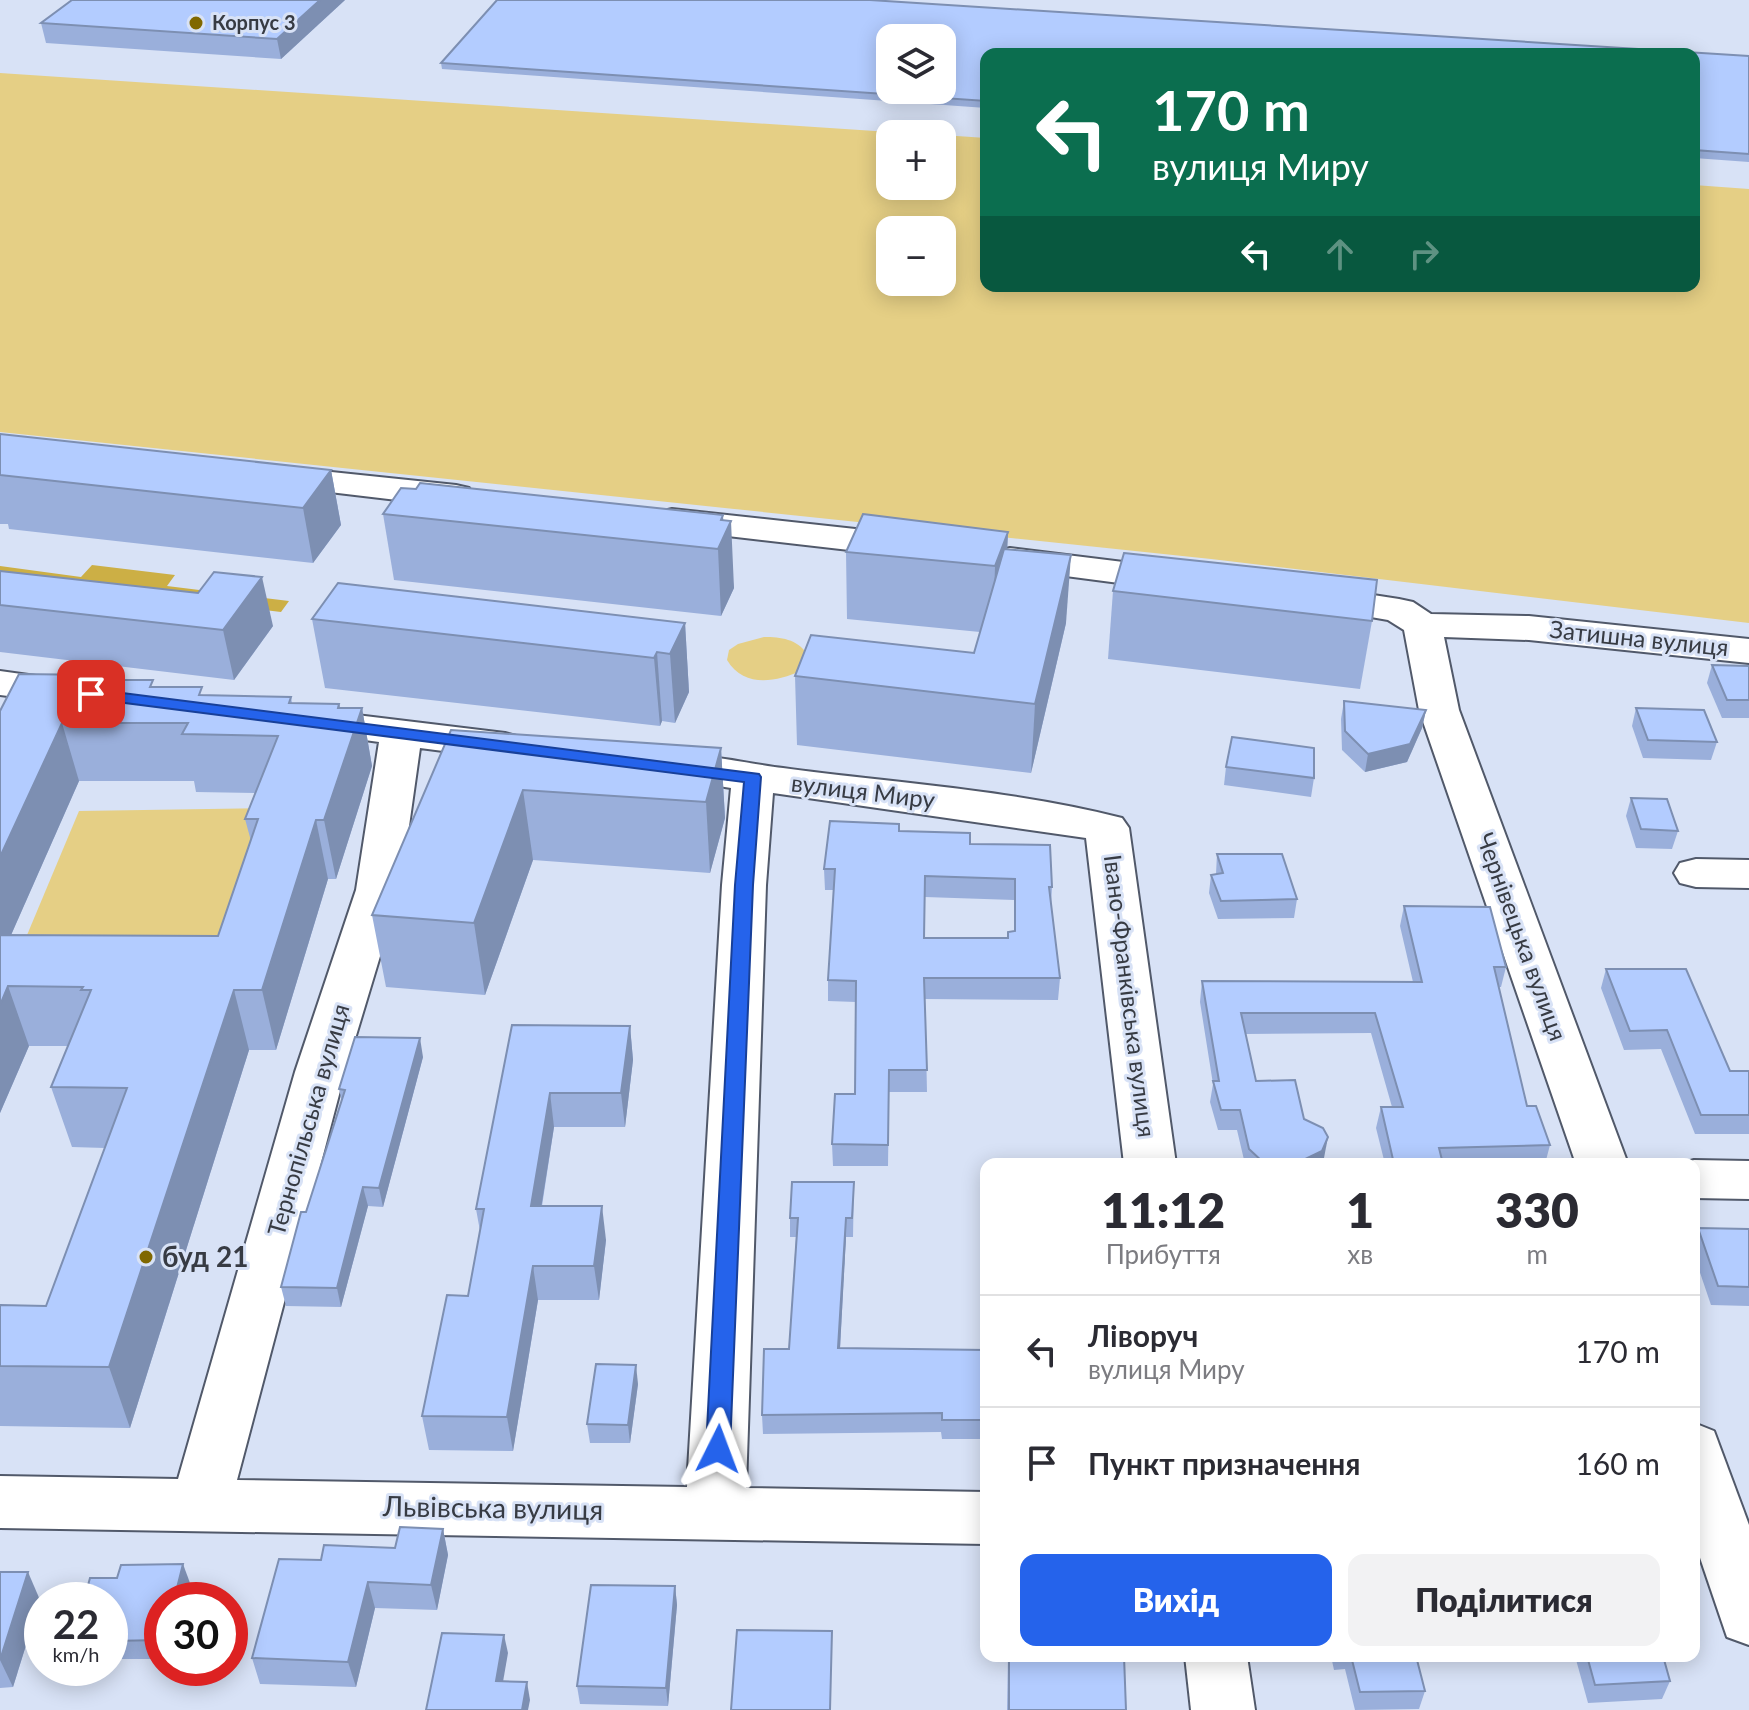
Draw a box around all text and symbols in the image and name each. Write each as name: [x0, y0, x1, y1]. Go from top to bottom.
place label: Корпус 3: [212, 10, 296, 34]
marker: Корпус 3: [187, 14, 205, 32]
map controls: [876, 24, 956, 296]
button: layers: [876, 24, 956, 104]
text: 170 m: [1152, 76, 1310, 143]
icon: left: [1020, 80, 1124, 184]
button: +: [876, 120, 956, 200]
text: вулиця Миру: [1152, 144, 1369, 188]
button: −: [876, 216, 956, 296]
icon: left: [1234, 232, 1278, 276]
icon: ahead: [1318, 232, 1362, 276]
icon: right: [1402, 232, 1446, 276]
street label: Затишна вулиця: [1548, 614, 1730, 661]
pin: [57, 660, 125, 728]
icon: arrive: [69, 672, 113, 716]
street label: вулиця Миру: [790, 767, 937, 814]
street label: Чернівецька вулиця: [1471, 829, 1573, 1044]
street label: Івано-Франківська вулиця: [1099, 853, 1162, 1139]
street label: Тернопільська вулиця: [261, 1000, 355, 1239]
text: 11:12: [1101, 1181, 1225, 1238]
text: 1: [1346, 1181, 1374, 1238]
text: 330: [1495, 1181, 1579, 1238]
text: Прибуття: [1106, 1238, 1221, 1270]
text: хв: [1347, 1238, 1373, 1270]
text: m: [1526, 1238, 1548, 1270]
place label: буд 21: [162, 1239, 248, 1273]
marker: буд 21: [137, 1248, 155, 1266]
text: Ліворуч: [1088, 1317, 1198, 1353]
icon: left: [1020, 1329, 1064, 1373]
text: 170 m: [1575, 1333, 1660, 1369]
text: вулиця Миру: [1088, 1353, 1245, 1385]
position arrow: [676, 1407, 760, 1491]
icon: arrive: [1020, 1441, 1064, 1485]
text: Пункт призначення: [1088, 1445, 1361, 1481]
text: 160 m: [1575, 1445, 1660, 1481]
street label: Львівська вулиця: [382, 1488, 603, 1526]
button: Вихід: [1020, 1554, 1332, 1646]
button: Поділитися: [1348, 1554, 1660, 1646]
speed limit sign: 30: [144, 1582, 248, 1686]
text: 22: [53, 1600, 99, 1648]
text: km/h: [53, 1642, 99, 1666]

